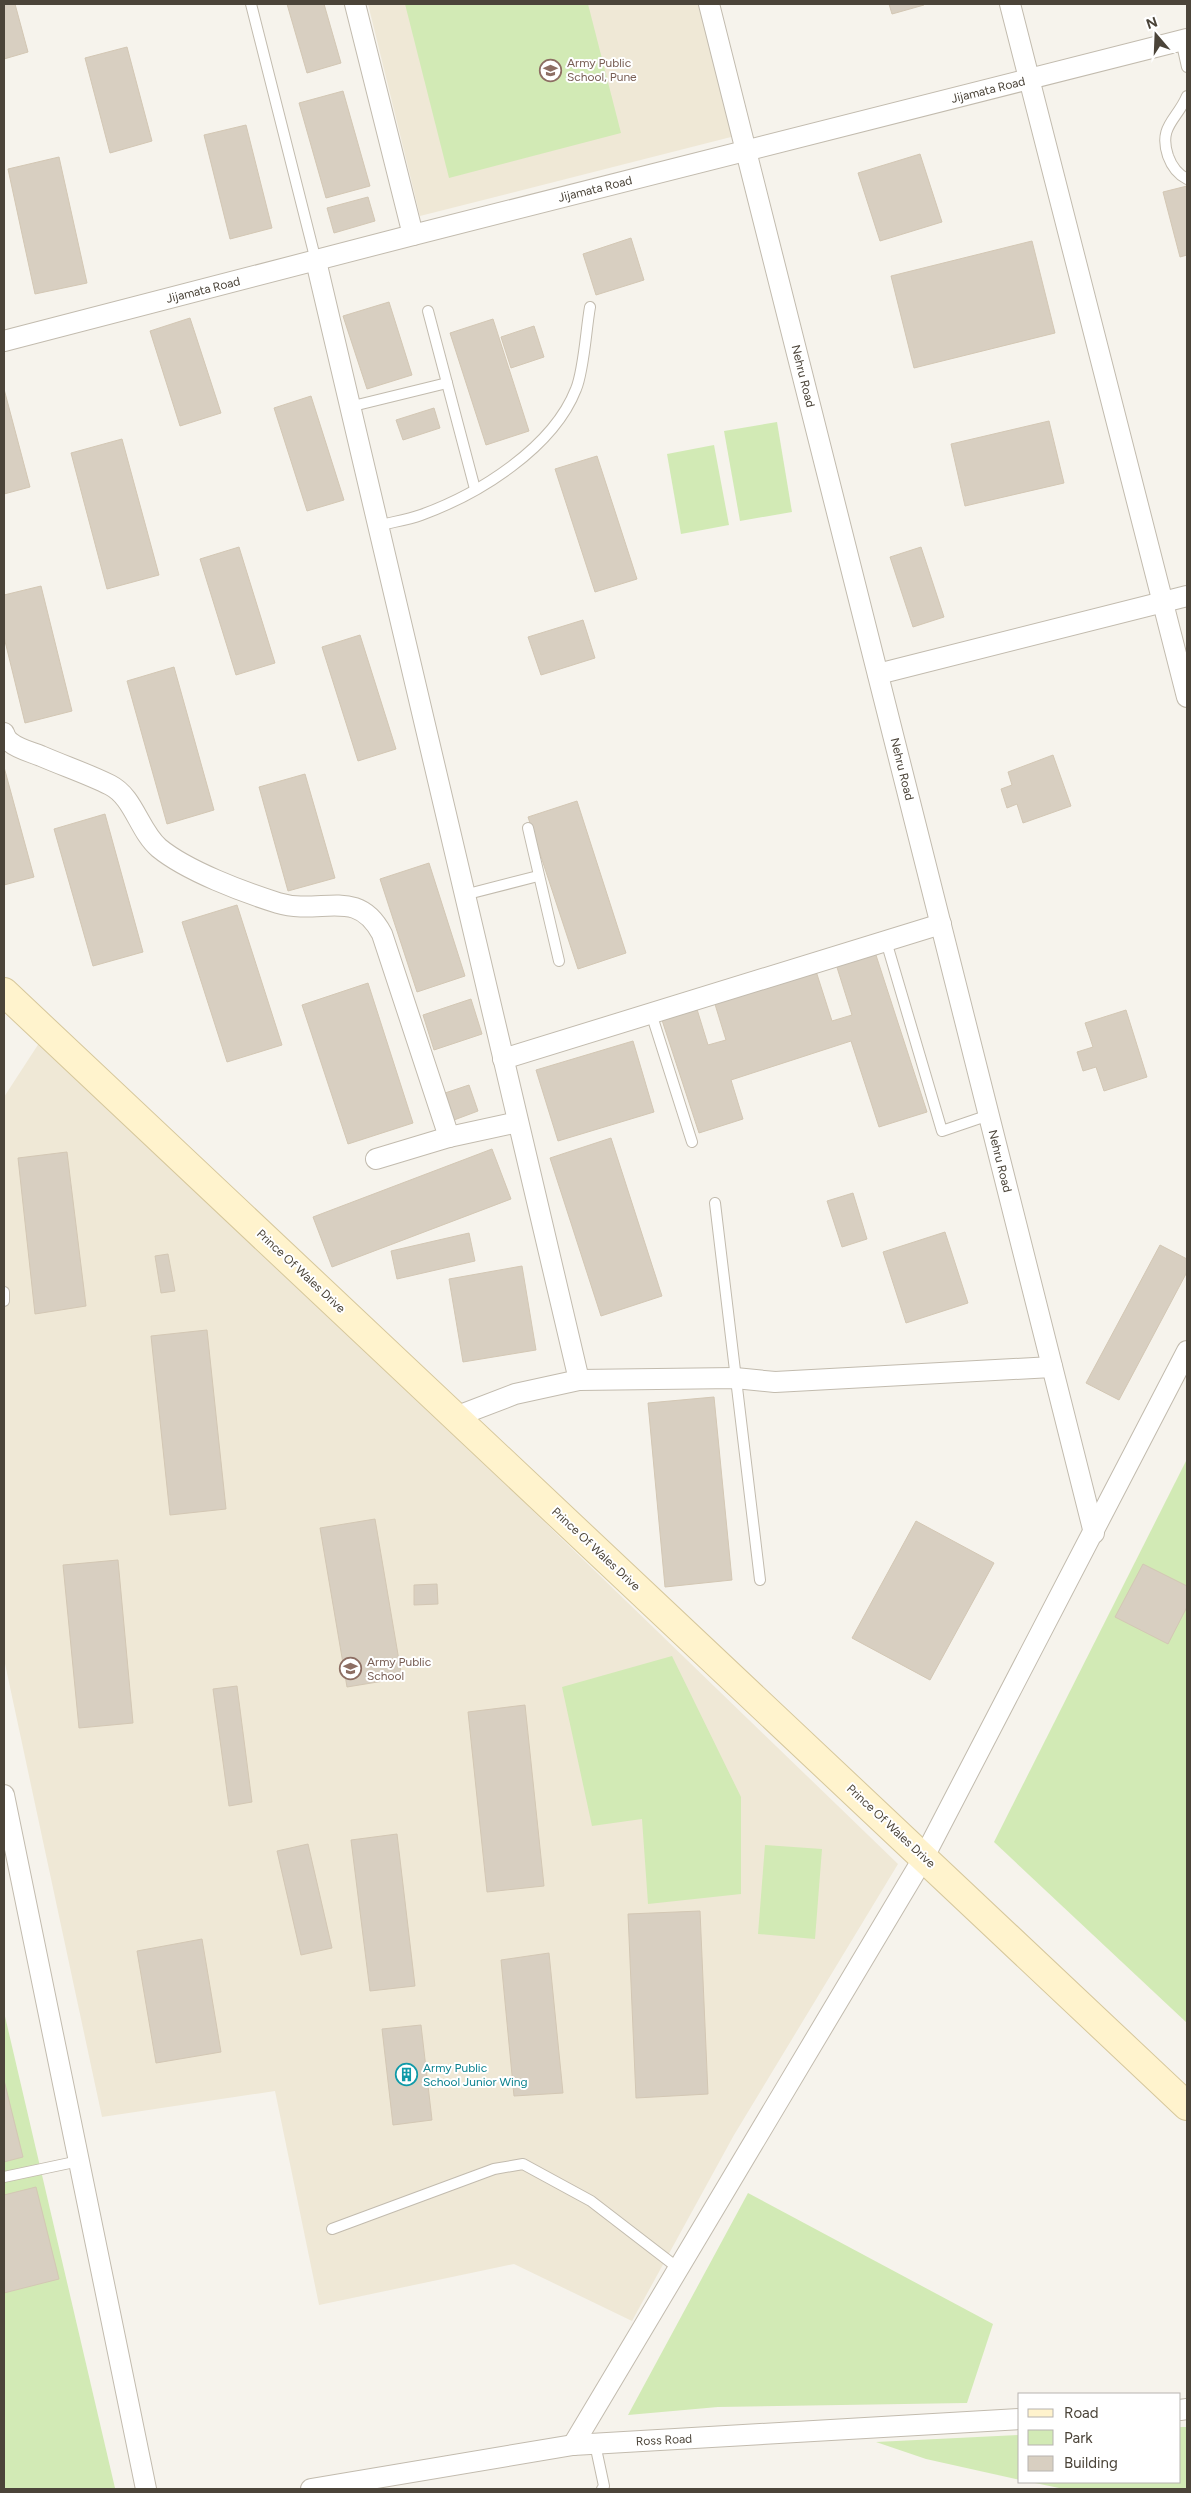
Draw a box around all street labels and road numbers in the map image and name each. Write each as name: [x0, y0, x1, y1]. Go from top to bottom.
street label: Jijamata Road: [950, 74, 1026, 106]
street label: Jijamata Road: [557, 173, 633, 205]
street label: Jijamata Road: [165, 274, 241, 306]
street label: Nehru Road: [788, 343, 818, 409]
street label: Nehru Road: [887, 736, 917, 802]
street label: Nehru Road: [985, 1128, 1015, 1194]
street label: Prince Of Wales Drive: [254, 1226, 348, 1316]
street label: Prince Of Wales Drive: [549, 1504, 643, 1594]
street label: Prince Of Wales Drive: [844, 1781, 938, 1871]
street label: Ross Road: [636, 2432, 692, 2448]

